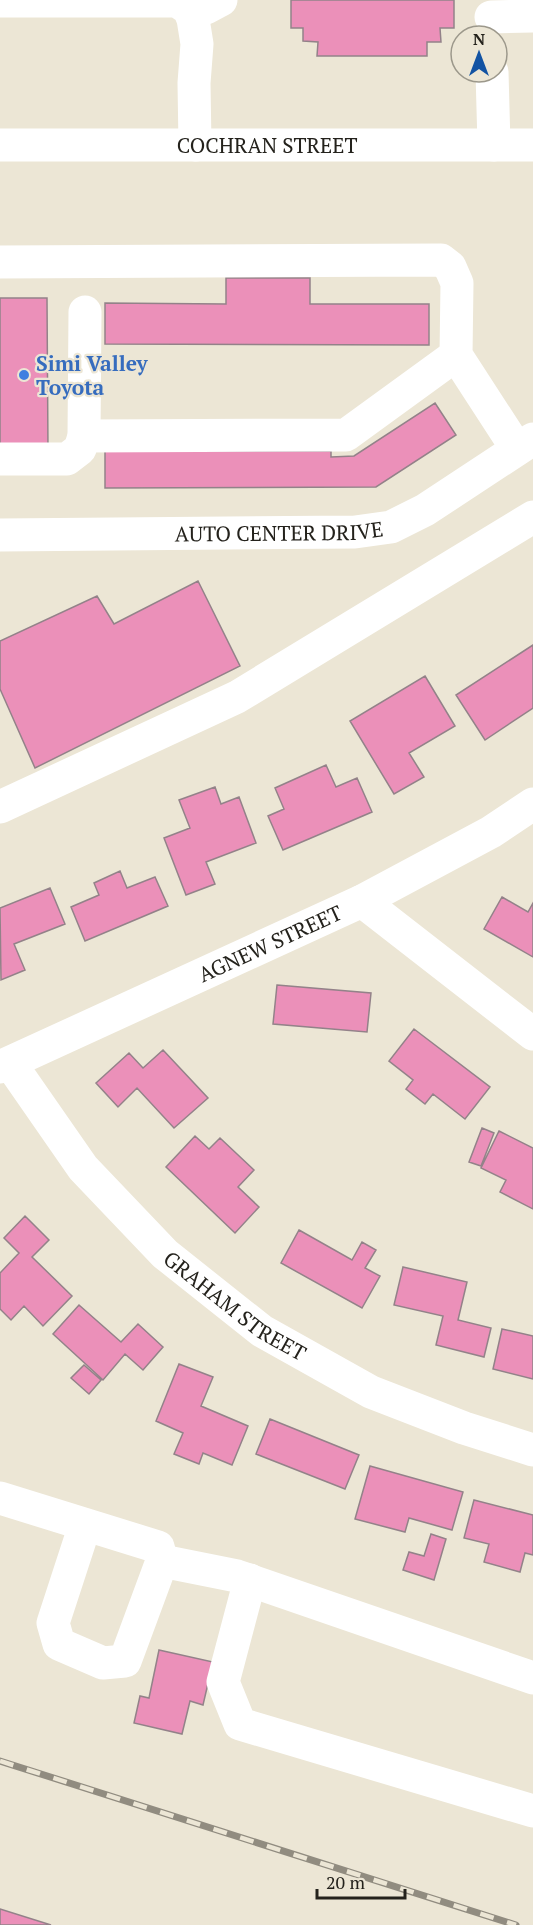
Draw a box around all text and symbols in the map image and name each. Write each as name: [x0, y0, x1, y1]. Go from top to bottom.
north arrow: [449, 24, 509, 84]
text: N: [473, 28, 485, 50]
street label: COCHRAN STREET: [177, 131, 357, 159]
place label: Simi Valley Toyota: [36, 349, 149, 401]
marker: Simi Valley Toyota: [17, 368, 31, 382]
street label: AUTO CENTER DRIVE: [174, 514, 385, 548]
street label: AGNEW STREET: [194, 898, 346, 988]
street label: GRAHAM STREET: [158, 1244, 311, 1367]
scale bar: [317, 1862, 406, 1900]
text: 20 m: [326, 1870, 366, 1894]

